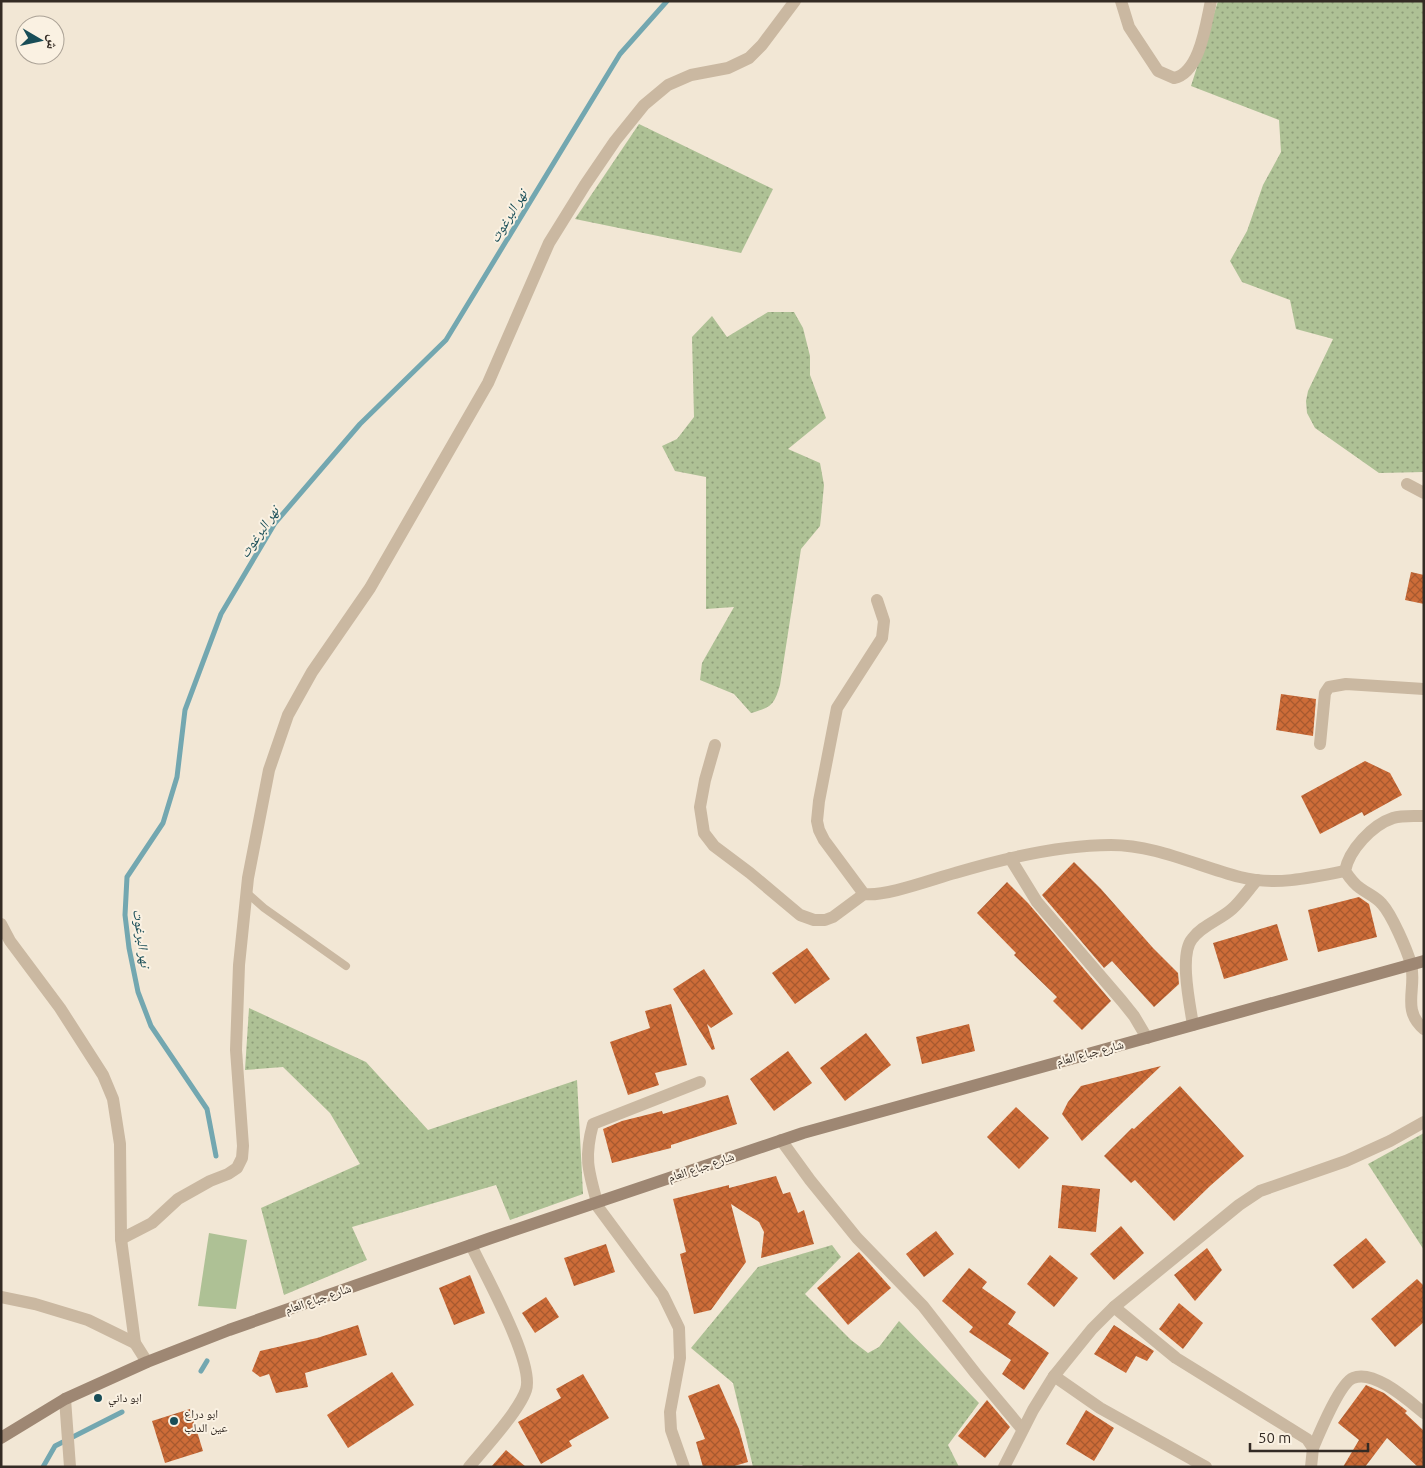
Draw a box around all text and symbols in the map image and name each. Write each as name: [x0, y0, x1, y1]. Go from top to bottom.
north arrow: [15, 15, 65, 65]
text: ش: [43, 33, 62, 51]
water label: نهر البرغوت: [486, 185, 531, 245]
water label: نهر البرغوت: [236, 502, 284, 561]
water label: نهر البرغوت: [130, 908, 154, 970]
street label: شارع جباع العام: [1055, 1037, 1125, 1070]
street label: شارع جباع العام: [666, 1149, 736, 1186]
street label: شارع جباع العام: [283, 1281, 353, 1318]
place label: ابو داني: [108, 1391, 142, 1408]
marker: ابو داني: [92, 1392, 104, 1404]
place label: ابو دراع عين الدلب: [184, 1407, 228, 1435]
marker: ابو دراع عين الدلب: [168, 1415, 180, 1427]
scale bar: [1250, 1420, 1368, 1452]
text: 50 m: [1258, 1429, 1291, 1446]

